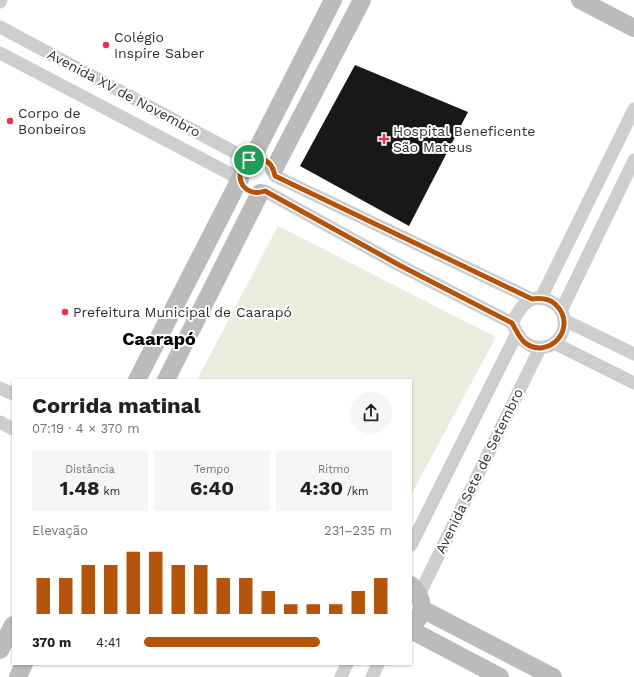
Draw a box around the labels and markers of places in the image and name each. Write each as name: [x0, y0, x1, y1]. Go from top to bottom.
place label: Colégio Inspire Saber: [114, 29, 205, 61]
marker: Colégio Inspire Saber: [101, 40, 111, 50]
place label: Corpo de Bonbeiros: [18, 105, 86, 137]
marker: Corpo de Bonbeiros: [5, 116, 15, 126]
place label: Hospital Beneficente São Mateus: [393, 123, 535, 155]
marker: Hospital Beneficente São Mateus: [378, 133, 390, 145]
pin: [232, 143, 266, 177]
place label: Prefeitura Municipal de Caarapó: [73, 304, 292, 320]
marker: Prefeitura Municipal de Caarapó: [60, 307, 70, 317]

